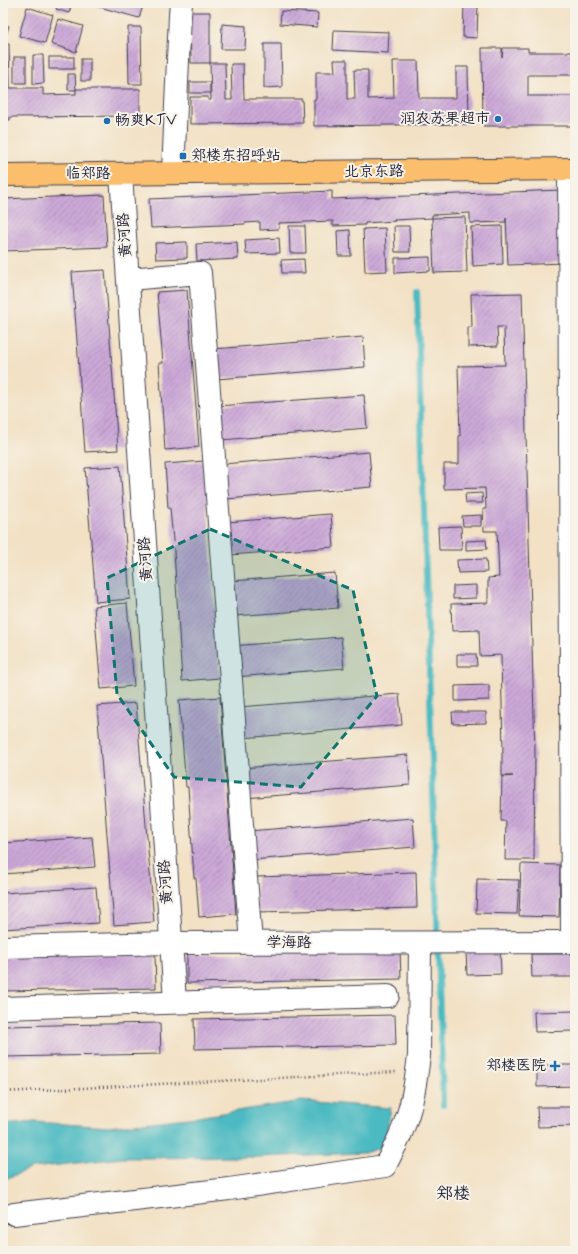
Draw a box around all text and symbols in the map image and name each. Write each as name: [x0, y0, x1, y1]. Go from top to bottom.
place label: 润农苏果超市: [400, 109, 490, 129]
place label: 畅爽KTV: [115, 111, 177, 131]
marker: 润农苏果超市: [493, 114, 503, 124]
marker: 畅爽KTV: [102, 116, 112, 126]
place label: 郑楼东招呼站: [191, 146, 281, 166]
marker: 郑楼东招呼站: [178, 151, 188, 161]
street label: 北京东路: [344, 161, 404, 183]
street label: 临郑路: [65, 164, 111, 184]
street label: 黄河路: [113, 212, 137, 258]
street label: 黄河路: [134, 536, 158, 582]
street label: 黄河路: [154, 859, 178, 905]
street label: 学海路: [266, 933, 312, 953]
place label: 郑楼医院: [486, 1056, 546, 1076]
marker: 郑楼医院: [549, 1060, 561, 1072]
district label: 郑楼: [436, 1183, 470, 1205]

